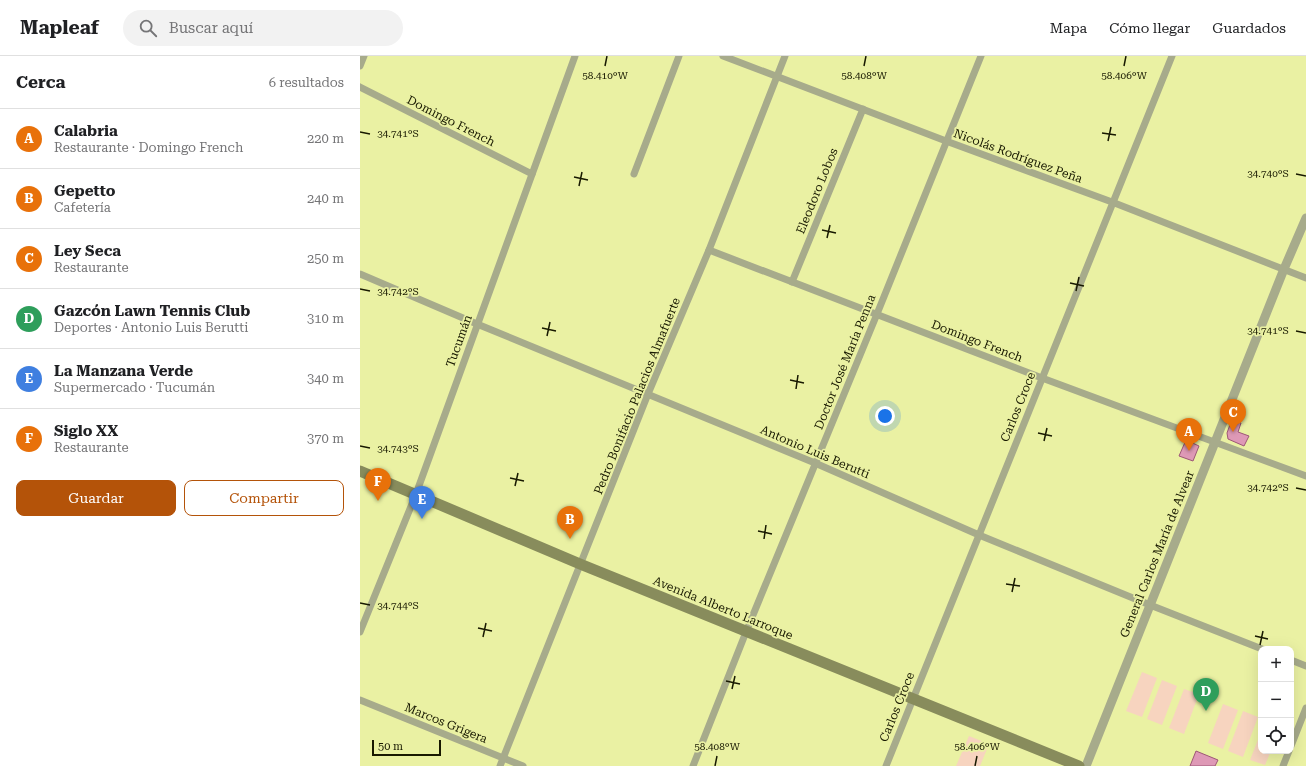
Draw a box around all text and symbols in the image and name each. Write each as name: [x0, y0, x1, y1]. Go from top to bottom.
search box: [123, 10, 403, 46]
text: Mapleaf: [20, 16, 99, 39]
icon: search: [137, 17, 159, 39]
text: Buscar aquí: [169, 19, 253, 37]
text: Mapa: [1050, 20, 1087, 36]
text: Cómo llegar: [1109, 20, 1190, 36]
text: Guardados: [1212, 20, 1286, 36]
text: 58.410°W: [582, 70, 629, 81]
text: 58.408°W: [841, 70, 888, 81]
text: 58.406°W: [1101, 70, 1148, 81]
text: Cerca: [16, 72, 66, 92]
text: 6 resultados: [269, 75, 344, 90]
street label: Domingo French: [405, 93, 498, 149]
text: Calabria: [54, 122, 118, 140]
street label: Nicolás Rodríguez Peña: [952, 126, 1085, 186]
text: 34.741°S: [377, 128, 419, 139]
text: A: [24, 131, 34, 146]
text: 220 m: [307, 131, 344, 146]
text: Restaurante · Domingo French: [54, 140, 243, 155]
street label: Eleodoro Lobos: [793, 146, 841, 236]
text: 34.740°S: [1247, 168, 1289, 179]
text: Gepetto: [54, 182, 115, 200]
text: B: [24, 191, 34, 206]
text: 240 m: [307, 191, 344, 206]
text: Cafetería: [54, 200, 111, 215]
text: Ley Seca: [54, 242, 121, 260]
text: C: [24, 251, 34, 266]
text: 250 m: [307, 251, 344, 266]
text: Restaurante: [54, 260, 129, 275]
text: 34.742°S: [377, 286, 419, 297]
street label: Doctor José María Penna: [811, 292, 879, 432]
street label: Pedro Bonifacio Palacios Almafuerte: [591, 295, 683, 496]
text: Gazcón Lawn Tennis Club: [54, 302, 250, 320]
text: D: [24, 311, 34, 326]
text: 310 m: [307, 311, 344, 326]
street label: Tucumán: [443, 313, 475, 369]
street label: Domingo French: [929, 317, 1025, 365]
text: Deportes · Antonio Luis Berutti: [54, 320, 248, 335]
text: 34.741°S: [1247, 325, 1289, 336]
text: La Manzana Verde: [54, 362, 193, 380]
street label: Carlos Croce: [998, 370, 1039, 444]
text: E: [25, 371, 33, 386]
text: 340 m: [307, 371, 344, 386]
text: Supermercado · Tucumán: [54, 380, 215, 395]
pin: C: [1220, 399, 1246, 432]
your location: [875, 406, 895, 426]
pin: A: [1176, 418, 1202, 451]
text: Siglo XX: [54, 422, 118, 440]
street label: Antonio Luis Berutti: [758, 423, 872, 481]
text: F: [25, 431, 33, 446]
text: 370 m: [307, 431, 344, 446]
text: Restaurante: [54, 440, 129, 455]
text: 34.743°S: [377, 443, 419, 454]
pin: F: [365, 468, 391, 501]
street label: General Carlos María de Alvear: [1117, 468, 1197, 640]
button: Guardar: [16, 480, 176, 516]
button: Compartir: [184, 480, 344, 516]
text: 34.742°S: [1247, 482, 1289, 493]
pin: E: [409, 486, 435, 519]
pin: B: [557, 506, 583, 539]
street label: Avenida Alberto Larroque: [651, 574, 795, 643]
text: 34.744°S: [377, 600, 419, 611]
map controls: [1258, 646, 1294, 754]
button: +: [1258, 646, 1294, 682]
street label: Carlos Croce: [877, 670, 918, 744]
pin: D: [1193, 678, 1219, 711]
button: −: [1258, 682, 1294, 718]
street label: Marcos Grigera: [403, 700, 490, 746]
button: locate: [1258, 718, 1294, 754]
scale bar: [372, 738, 441, 757]
text: 50 m: [378, 740, 403, 753]
text: 58.408°W: [694, 741, 741, 752]
text: 58.406°W: [954, 741, 1001, 752]

